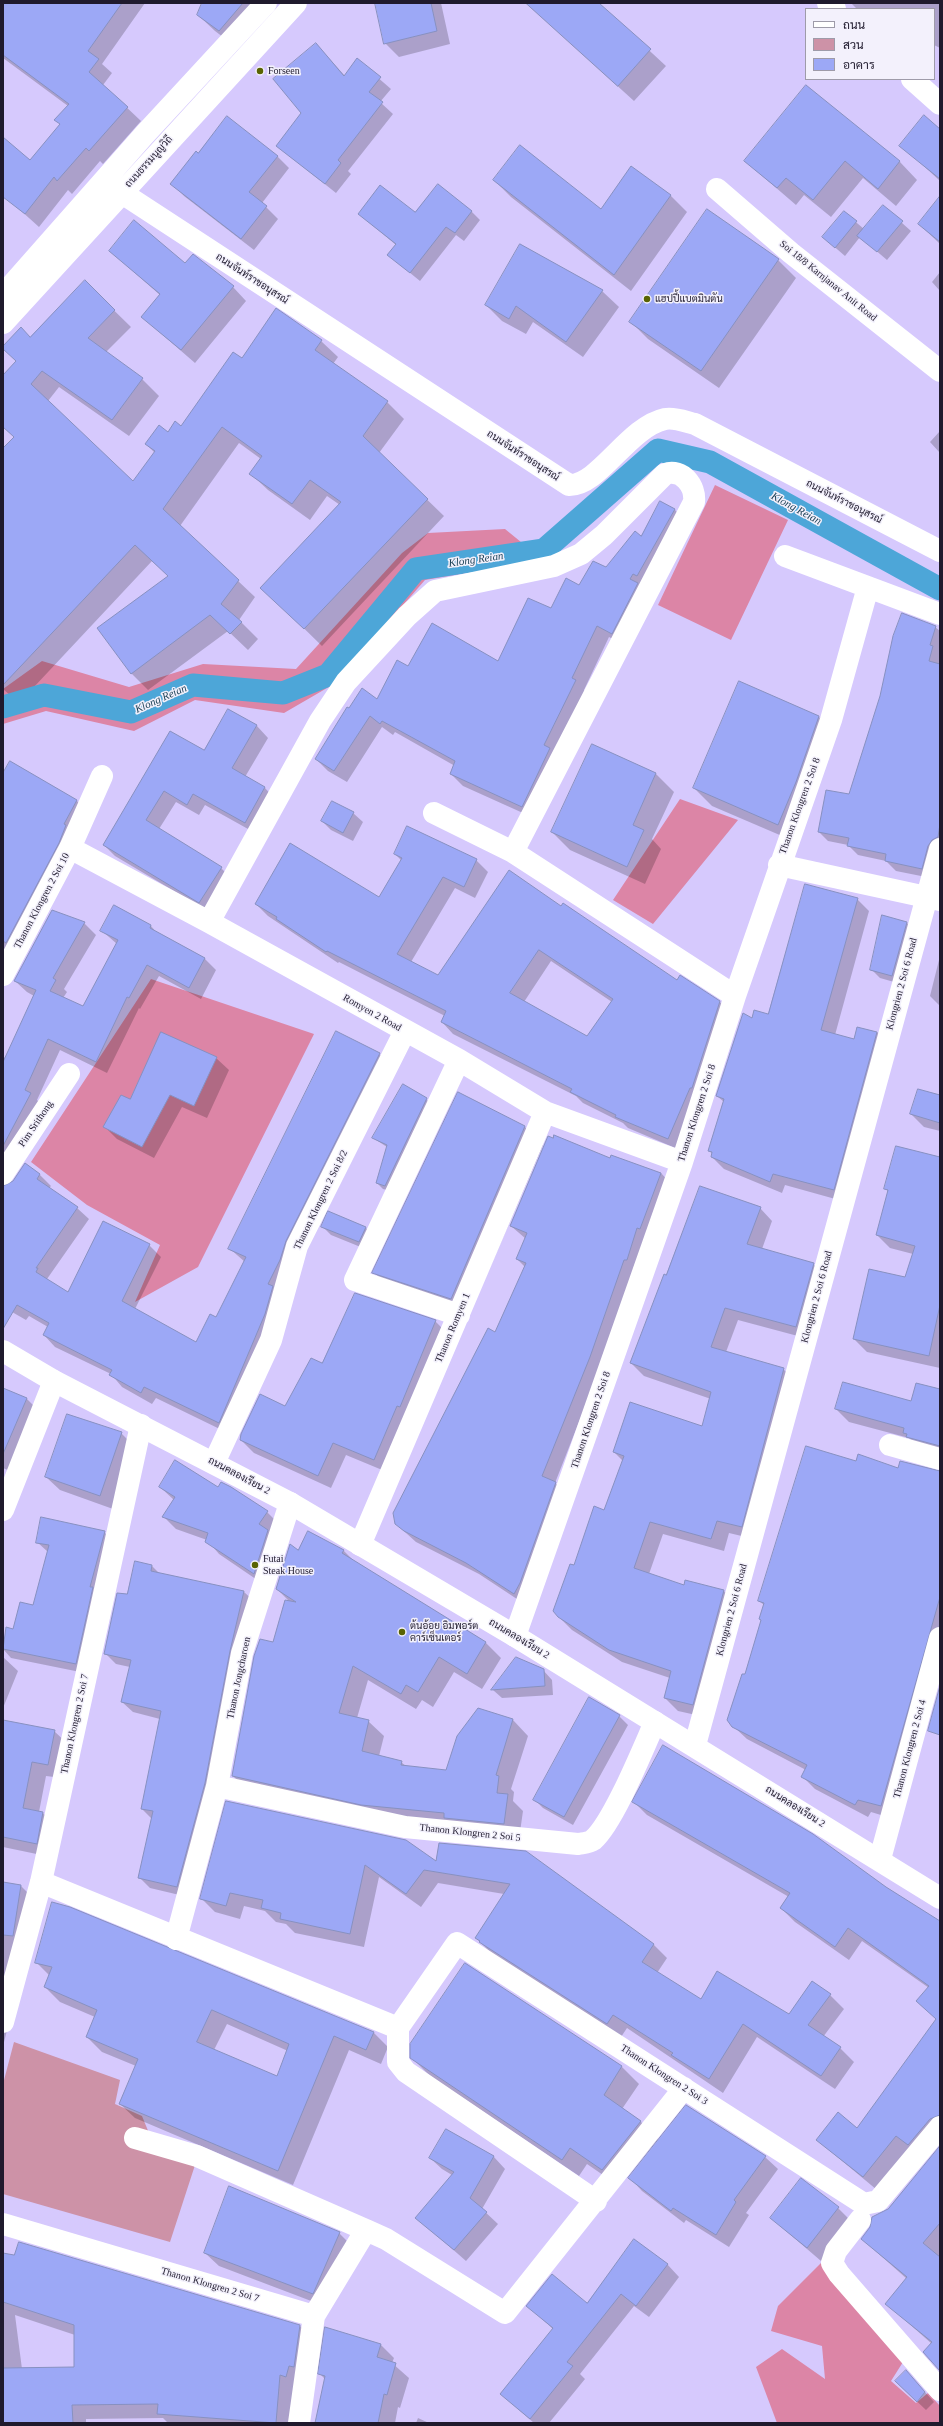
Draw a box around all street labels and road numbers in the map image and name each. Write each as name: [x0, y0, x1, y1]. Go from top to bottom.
street label: ถนนธรรมนูญวิถี: [123, 134, 175, 190]
street label: Soi 18/8 Karnjanav Anit Road: [777, 238, 879, 324]
street label: ถนนจันท์ราชอนุสรณ์: [214, 251, 290, 307]
street label: ถนนจันท์ราชอนุสรณ์: [485, 428, 561, 484]
street label: ถนนจันท์ราชอนุสรณ์: [804, 478, 884, 526]
street label: Thanon Klongren 2 Soi 8: [777, 756, 823, 856]
street label: Thanon Klongren 2 Soi 10: [12, 851, 72, 951]
street label: Klongrien 2 Soi 6 Road: [884, 937, 920, 1031]
street label: Romyen 2 Road: [341, 992, 403, 1034]
street label: Thanon Klongren 2 Soi 8: [676, 1063, 718, 1163]
street label: Pim Srithong: [16, 1099, 56, 1149]
street label: Thanon Klongren 2 Soi 8/2: [292, 1148, 350, 1252]
street label: Klongrien 2 Soi 6 Road: [799, 1250, 835, 1344]
street label: Thanon Romyen 1: [433, 1291, 473, 1365]
street label: Thanon Klongren 2 Soi 8: [569, 1370, 613, 1470]
street label: ถนนคลองเรียน 2: [206, 1455, 272, 1497]
street label: Klongrien 2 Soi 6 Road: [714, 1563, 750, 1657]
street label: ถนนคลองเรียน 2: [487, 1616, 551, 1662]
street label: Thanon Jongcharoen: [224, 1636, 254, 1720]
street label: Thanon Klongren 2 Soi 7: [59, 1673, 91, 1775]
street label: Thanon Klongren 2 Soi 4: [891, 1698, 929, 1800]
street label: ถนนคลองเรียน 2: [763, 1784, 827, 1830]
street label: Thanon Klongren 2 Soi 5: [419, 1822, 521, 1844]
street label: Thanon Klongren 2 Soi 3: [618, 2042, 710, 2108]
street label: Thanon Klongren 2 Soi 7: [159, 2265, 261, 2305]

